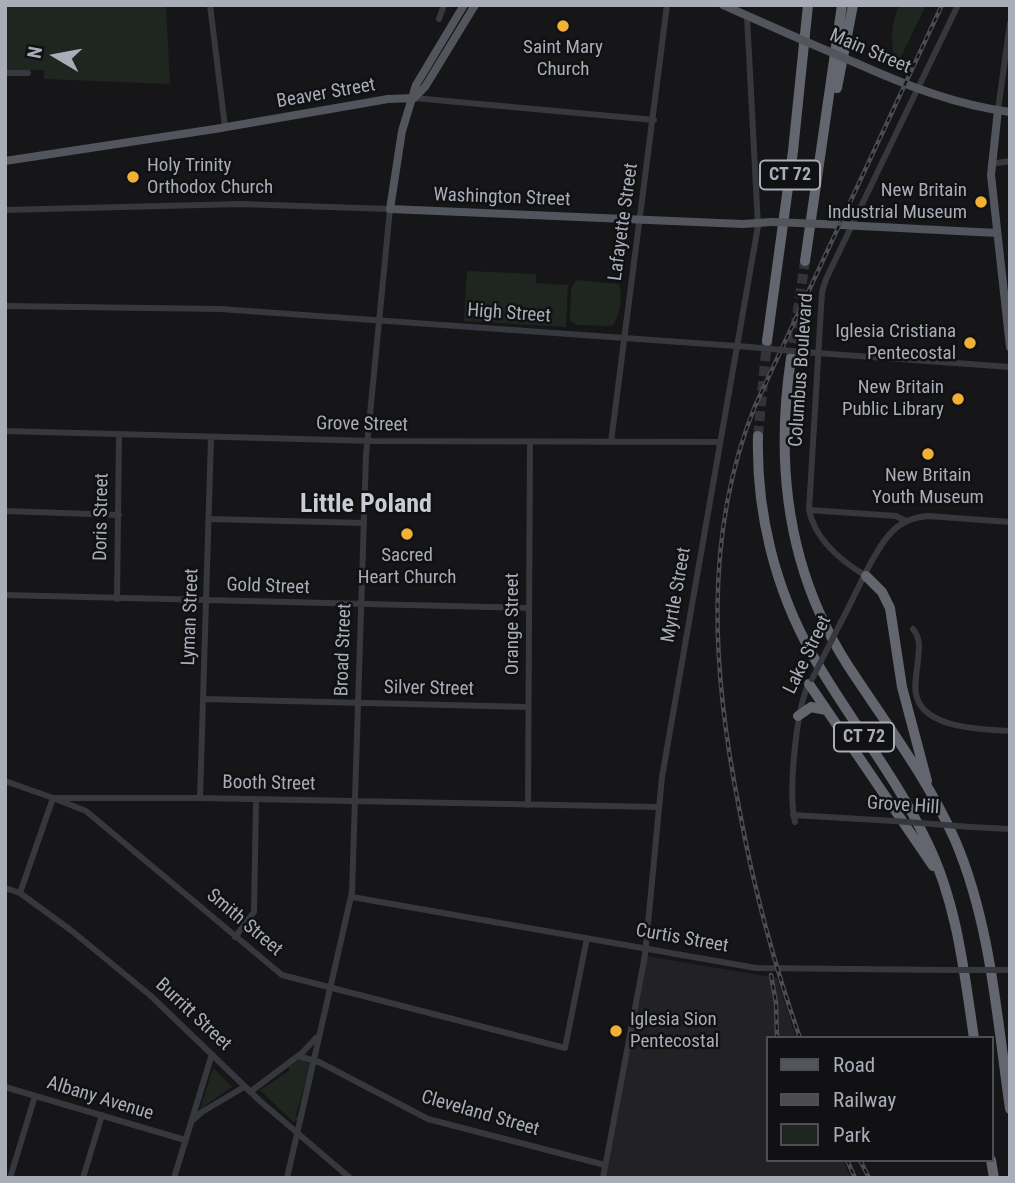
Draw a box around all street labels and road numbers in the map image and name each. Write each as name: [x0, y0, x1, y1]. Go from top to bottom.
street label: Main Street: [826, 25, 914, 79]
street label: Beaver Street: [275, 74, 377, 114]
road number: CT 72: [760, 160, 820, 190]
street label: Lafayette Street: [604, 162, 644, 282]
street label: Washington Street: [433, 184, 571, 212]
street label: Columbus Boulevard: [785, 292, 819, 448]
street label: High Street: [467, 300, 551, 328]
street label: Grove Street: [316, 413, 408, 437]
street label: Doris Street: [90, 473, 114, 561]
street label: Myrtle Street: [657, 546, 697, 644]
street label: Lyman Street: [178, 568, 204, 666]
street label: Orange Street: [502, 573, 524, 675]
street label: Gold Street: [226, 574, 310, 600]
street label: Broad Street: [331, 603, 357, 697]
street label: Lake Street: [779, 612, 837, 698]
street label: Silver Street: [384, 677, 474, 701]
road number: CT 72: [834, 722, 894, 752]
street label: Booth Street: [222, 772, 316, 796]
street label: Grove Hill: [866, 792, 940, 820]
street label: Smith Street: [201, 885, 287, 961]
street label: Curtis Street: [634, 920, 730, 958]
street label: Burritt Street: [150, 974, 236, 1056]
street label: Albany Avenue: [44, 1072, 156, 1126]
street label: Cleveland Street: [418, 1086, 542, 1142]

